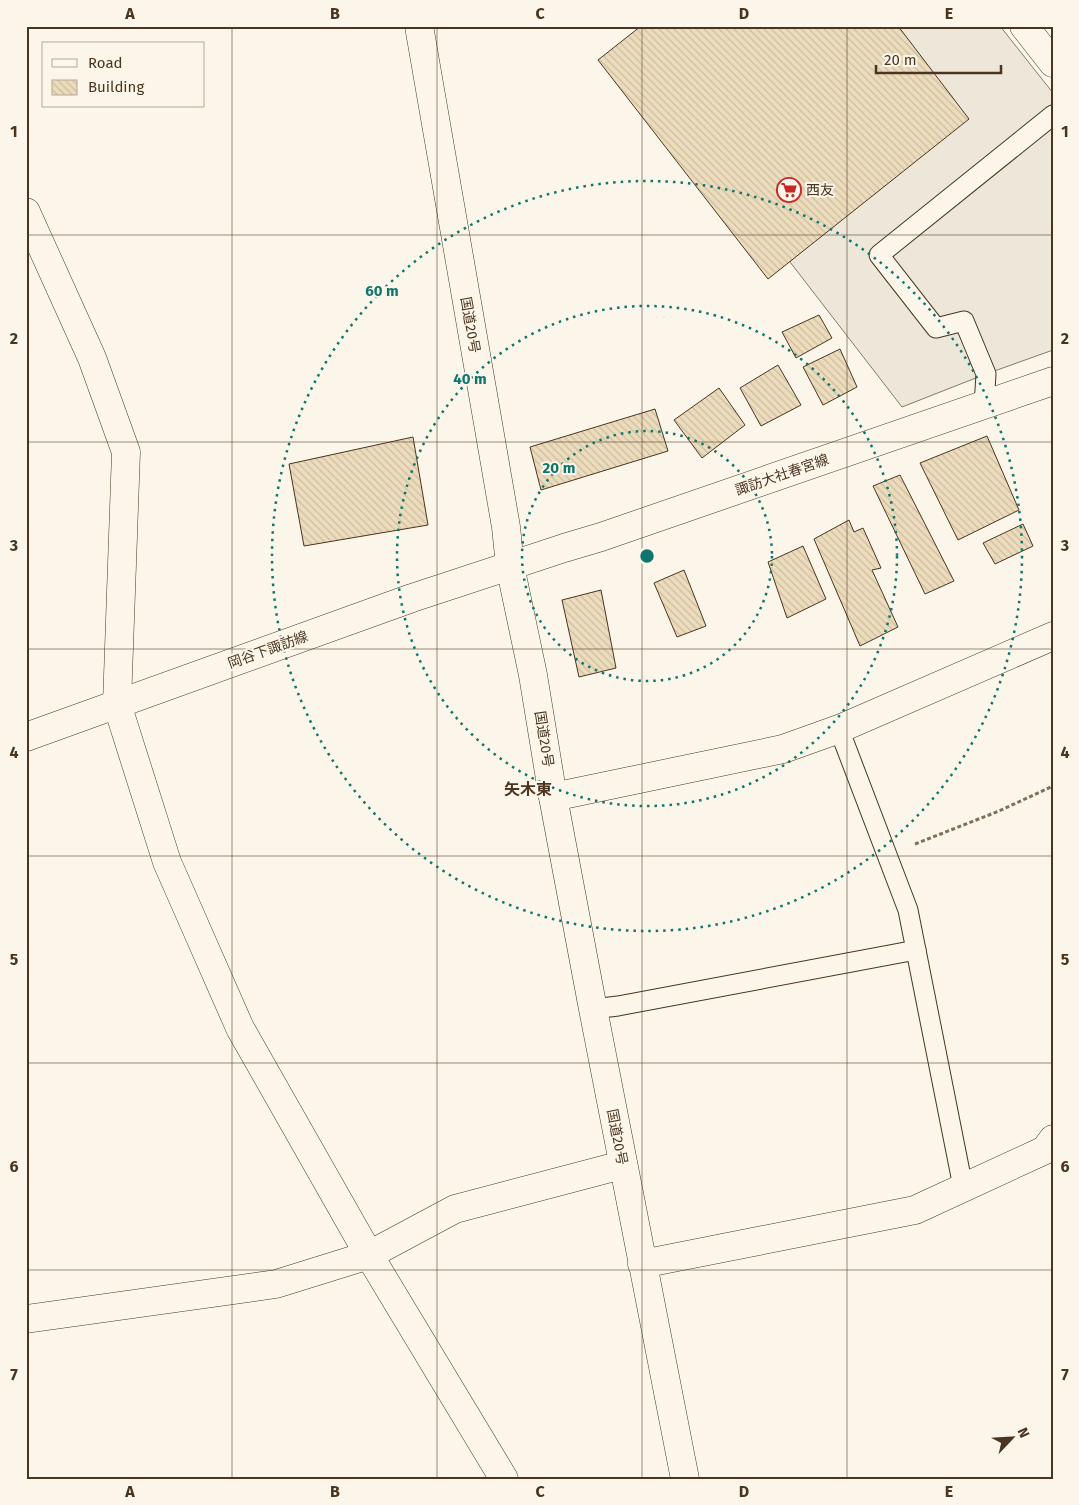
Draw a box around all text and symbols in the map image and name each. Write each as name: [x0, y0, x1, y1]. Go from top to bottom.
text: A: [124, 4, 135, 23]
text: B: [330, 4, 340, 23]
text: C: [535, 4, 545, 23]
text: D: [739, 4, 749, 23]
text: E: [945, 4, 953, 23]
legend: [42, 42, 205, 108]
scale bar: [876, 42, 1002, 74]
text: 20 m: [884, 51, 917, 69]
text: Road: [88, 54, 123, 72]
text: Building: [88, 78, 144, 96]
text: 1: [10, 122, 18, 141]
text: 1: [1061, 122, 1069, 141]
supermarket icon: 西友: [776, 177, 802, 203]
place label: 西友: [806, 182, 834, 199]
text: 60 m: [365, 282, 399, 300]
street label: 国道20号: [457, 296, 483, 354]
text: 2: [10, 329, 18, 348]
text: 2: [1061, 329, 1069, 348]
text: 40 m: [453, 370, 487, 388]
street label: 諏訪大社春宮線: [733, 451, 831, 499]
text: 20 m: [543, 459, 575, 477]
text: 3: [9, 536, 18, 555]
text: 3: [1060, 536, 1069, 555]
centre of rings: [638, 547, 656, 565]
street label: 岡谷下諏訪線: [226, 628, 310, 672]
street label: 国道20号: [531, 710, 557, 768]
text: 4: [9, 743, 19, 762]
text: 4: [1060, 743, 1070, 762]
district label: 矢木東: [504, 780, 552, 799]
text: 5: [10, 950, 19, 969]
text: 5: [1061, 950, 1070, 969]
street label: 国道20号: [603, 1108, 631, 1166]
text: 6: [9, 1157, 19, 1176]
text: 6: [1060, 1157, 1070, 1176]
text: 7: [10, 1365, 18, 1384]
text: 7: [1061, 1365, 1069, 1384]
north arrow: [986, 1412, 1036, 1462]
text: N: [1014, 1425, 1033, 1441]
text: A: [124, 1482, 135, 1501]
text: B: [330, 1482, 340, 1501]
text: C: [535, 1482, 545, 1501]
text: D: [739, 1482, 749, 1501]
text: E: [945, 1482, 953, 1501]

